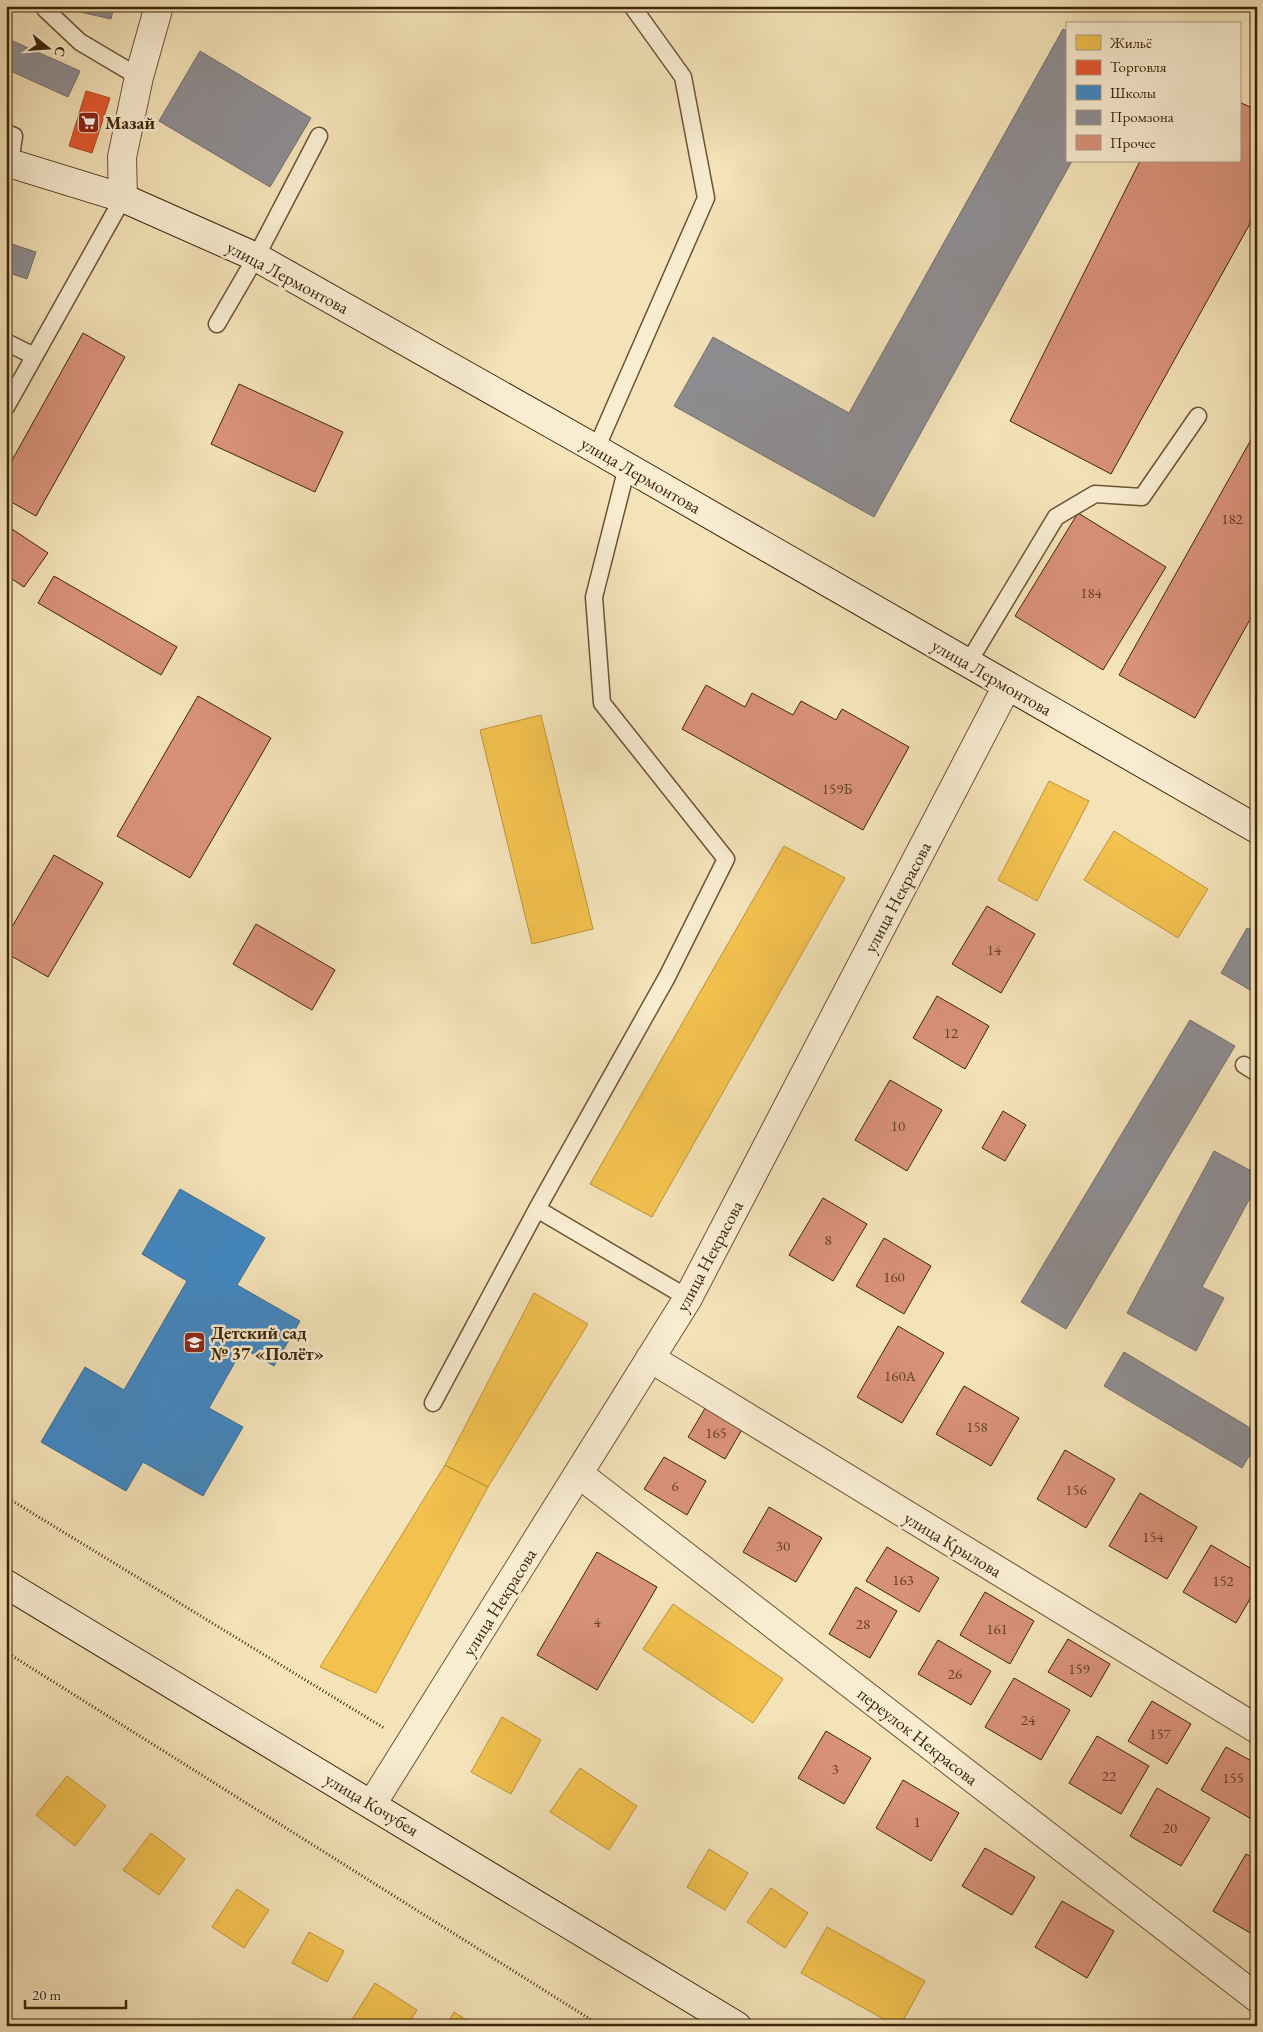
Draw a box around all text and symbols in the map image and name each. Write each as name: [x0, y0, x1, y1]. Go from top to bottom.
north arrow: [22, 22, 72, 72]
legend: [1066, 22, 1240, 162]
text: Жильё: [1109, 33, 1152, 52]
text: С: [50, 44, 70, 59]
text: Торговля: [1110, 57, 1167, 76]
text: Школы: [1110, 83, 1156, 102]
text: Промзона: [1110, 107, 1174, 126]
supermarket icon: Мазай: [77, 110, 101, 134]
place label: Мазай: [105, 111, 155, 134]
text: Прочее: [1110, 133, 1156, 152]
street label: улица Лермонтова: [223, 235, 354, 319]
street label: улица Лермонтова: [577, 431, 706, 519]
house number: 182: [1221, 509, 1244, 528]
house number: 184: [1080, 583, 1103, 602]
street label: улица Лермонтова: [928, 633, 1057, 721]
house number: 159Б: [822, 779, 852, 798]
street label: улица Некрасова: [858, 837, 936, 957]
house number: 14: [987, 940, 1002, 959]
house number: 12: [944, 1023, 959, 1042]
house number: 10: [891, 1116, 905, 1135]
street label: улица Некрасова: [670, 1196, 748, 1316]
house number: 8: [824, 1230, 832, 1249]
house number: 160: [883, 1267, 905, 1286]
place label: Детский сад № 37 «Полёт»: [211, 1321, 324, 1365]
school or university icon: Детский сад № 37 «Полёт»: [183, 1330, 207, 1354]
house number: 160А: [884, 1366, 917, 1385]
house number: 158: [966, 1417, 988, 1436]
house number: 165: [705, 1423, 727, 1442]
house number: 6: [671, 1476, 679, 1495]
house number: 156: [1065, 1480, 1087, 1499]
street label: улица Крылова: [900, 1506, 1007, 1583]
house number: 154: [1142, 1527, 1165, 1546]
house number: 30: [776, 1536, 790, 1555]
street label: улица Некрасова: [457, 1543, 542, 1660]
house number: 163: [892, 1570, 914, 1589]
house number: 152: [1212, 1571, 1235, 1590]
house number: 4: [593, 1612, 601, 1631]
house number: 28: [856, 1614, 870, 1633]
house number: 161: [986, 1619, 1008, 1638]
house number: 159: [1068, 1659, 1090, 1678]
house number: 26: [948, 1664, 962, 1683]
street label: переулок Некрасова: [853, 1682, 984, 1791]
house number: 24: [1021, 1710, 1036, 1729]
house number: 157: [1149, 1724, 1172, 1743]
house number: 3: [831, 1759, 839, 1778]
house number: 22: [1102, 1766, 1117, 1785]
street label: улица Кочубея: [321, 1767, 423, 1841]
house number: 155: [1222, 1768, 1244, 1787]
house number: 1: [913, 1812, 921, 1831]
house number: 20: [1163, 1818, 1177, 1837]
scale bar: [25, 1977, 126, 2009]
text: 20 m: [32, 1985, 61, 2004]

